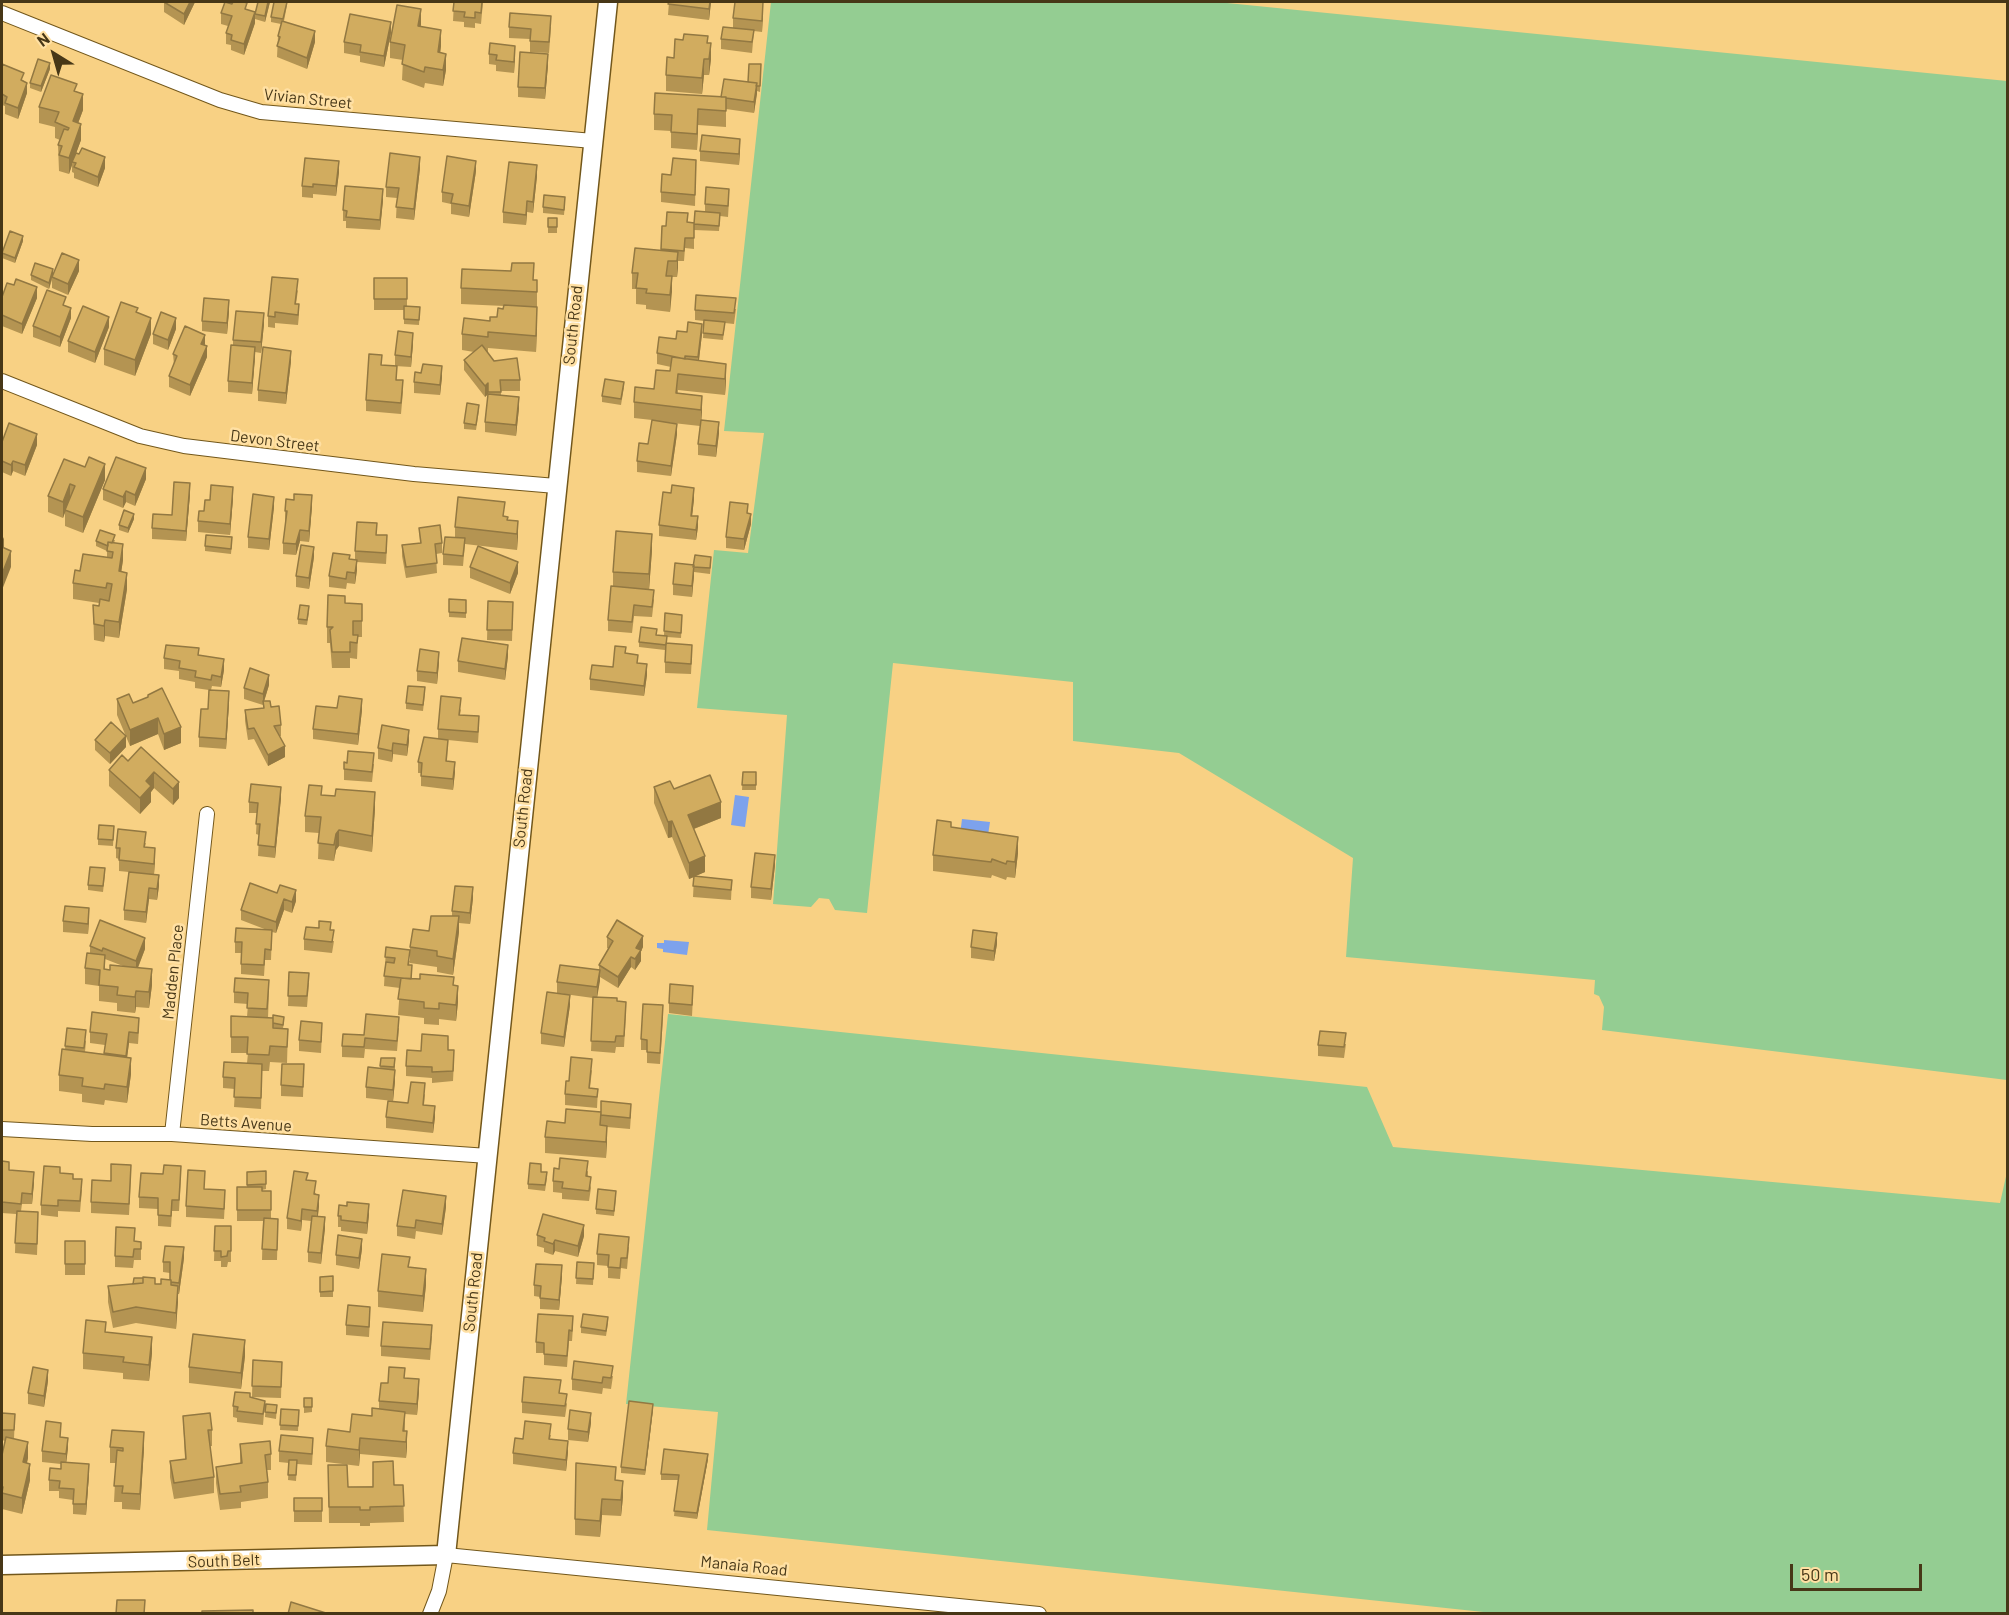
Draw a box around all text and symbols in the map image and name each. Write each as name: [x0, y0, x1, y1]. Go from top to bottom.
north arrow: [24, 24, 84, 84]
text: N: [33, 28, 53, 50]
street label: Vivian Street: [263, 85, 353, 113]
street label: South Road: [559, 284, 587, 366]
street label: Devon Street: [229, 426, 321, 456]
street label: South Road: [509, 767, 537, 849]
street label: Madden Place: [158, 923, 188, 1021]
street label: Betts Avenue: [200, 1110, 292, 1136]
street label: South Road: [459, 1251, 487, 1333]
street label: South Belt: [188, 1550, 260, 1572]
street label: Manaia Road: [700, 1552, 788, 1580]
scale bar: [1793, 1552, 1925, 1590]
text: 50 m: [1801, 1563, 1839, 1585]

